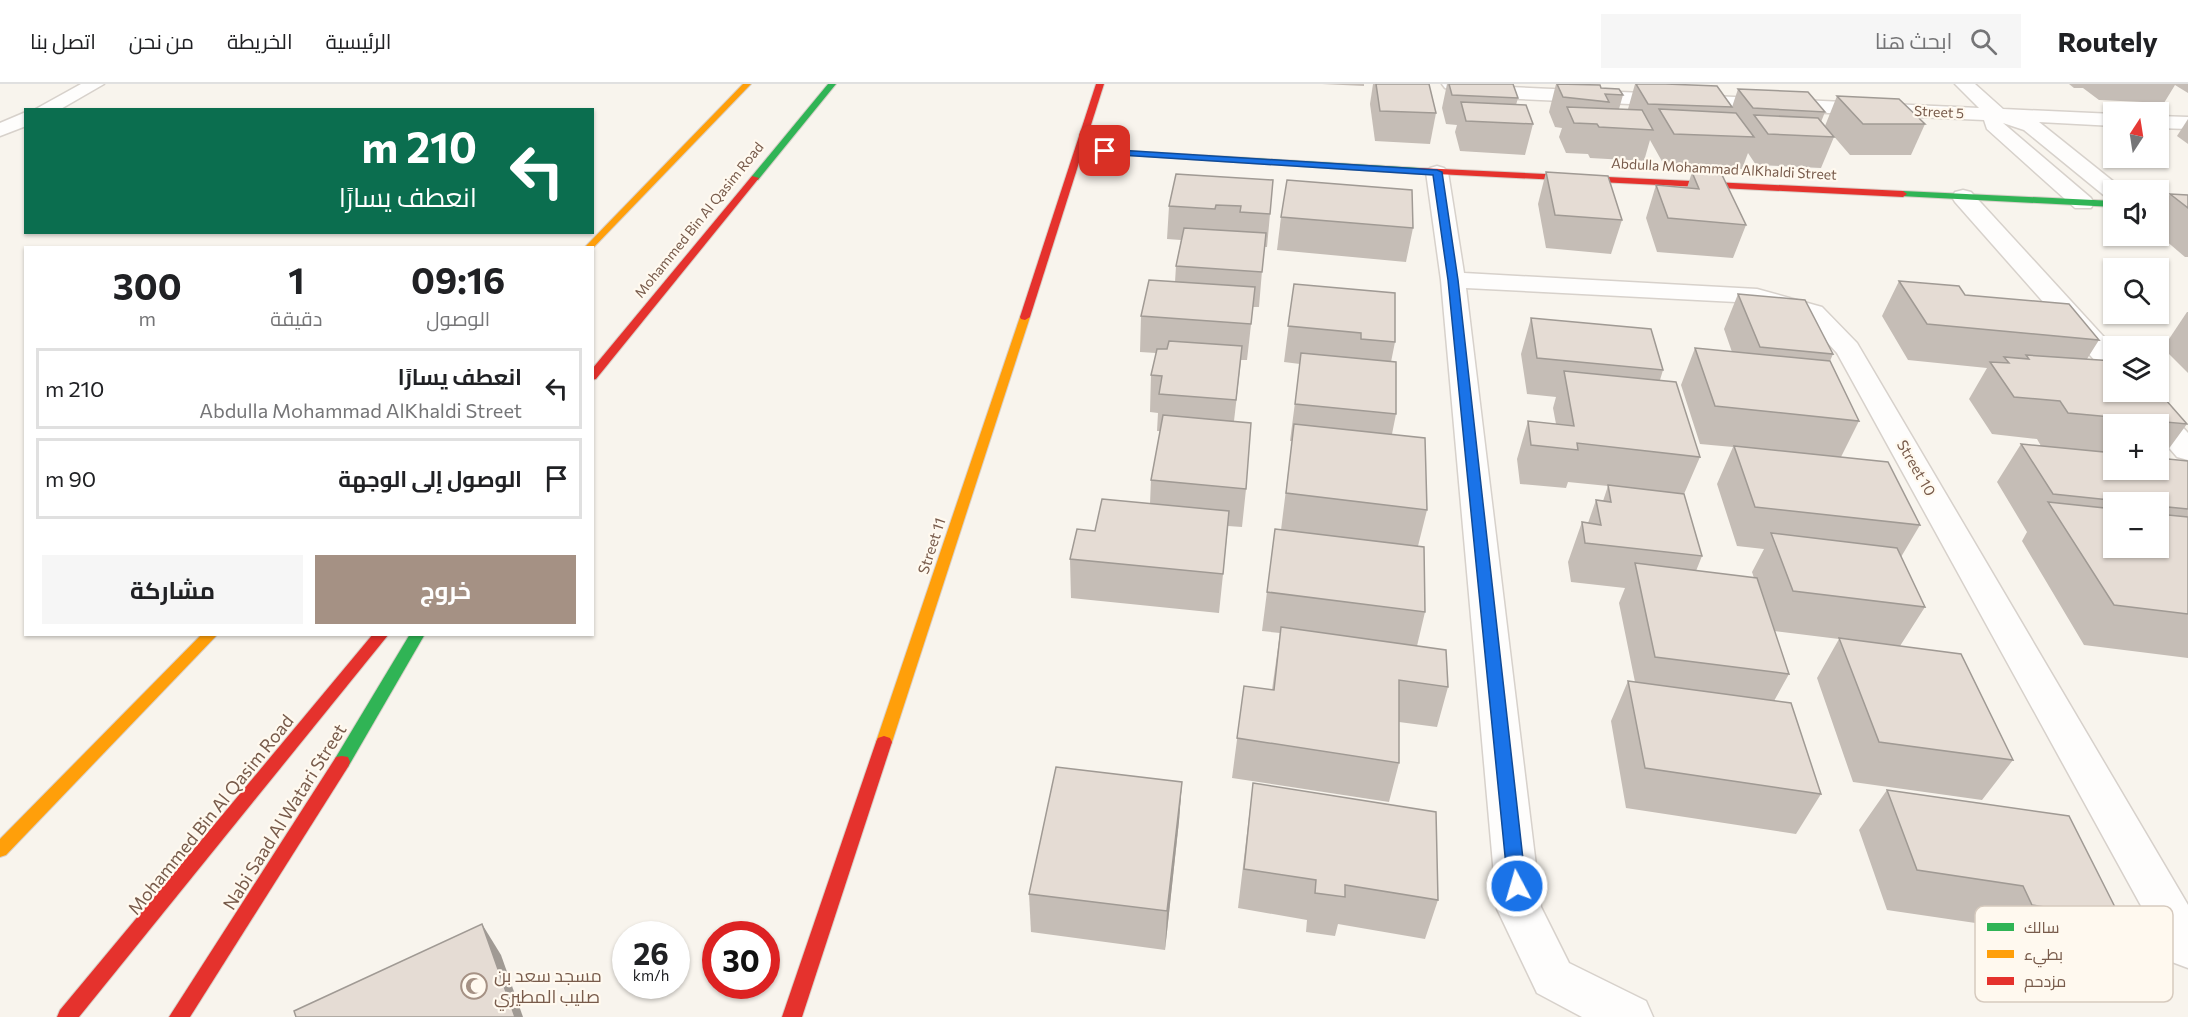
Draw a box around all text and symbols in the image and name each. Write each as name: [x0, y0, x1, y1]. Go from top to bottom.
search box: [1601, 14, 2021, 68]
text: Routely: [2057, 24, 2158, 58]
icon: search: [1967, 25, 2000, 58]
text: ابحث هنا: [1875, 27, 1952, 54]
text: اتصل بنا: [30, 28, 96, 53]
text: من نحن: [129, 28, 194, 53]
text: الخريطة: [227, 28, 293, 53]
text: الرئيسية: [326, 28, 391, 53]
street label: Street 5: [1913, 102, 1965, 121]
north arrow: [2103, 102, 2169, 168]
map controls: [2103, 102, 2169, 558]
text: 210 m: [362, 120, 477, 172]
pin: [1079, 125, 1130, 176]
icon: left: [498, 132, 576, 210]
icon: arrive: [1088, 134, 1121, 167]
street label: Mohammed Bin Al Qasim Road: [631, 138, 767, 301]
street label: Abdulla Mohammad AlKhaldi Street: [1611, 154, 1838, 183]
text: انعطف يسارًا: [339, 180, 477, 213]
button: sound: [2103, 180, 2169, 246]
text: 1: [288, 257, 304, 301]
text: 09:16: [411, 257, 505, 301]
button: search: [2103, 258, 2169, 324]
text: 300: [113, 263, 182, 307]
text: m: [138, 306, 156, 330]
text: دقيقة: [270, 306, 322, 330]
text: الوصول: [426, 306, 490, 330]
button: layers: [2103, 336, 2169, 402]
text: انعطف يسارًا: [398, 363, 522, 390]
icon: left: [540, 372, 573, 405]
text: 210 m: [45, 375, 104, 402]
text: Abdulla Mohammad AlKhaldi Street: [199, 398, 522, 422]
button: +: [2103, 414, 2169, 480]
street label: Street 10: [1894, 436, 1940, 499]
icon: arrive: [540, 462, 573, 495]
text: 90 m: [45, 465, 96, 492]
text: الوصول إلى الوجهة: [338, 465, 522, 492]
button: −: [2103, 492, 2169, 558]
street label: Street 11: [914, 515, 949, 576]
button: مشاركة: [42, 555, 303, 624]
button: خروج: [315, 555, 576, 624]
street label: Mohammed Bin Al Qasim Road: [123, 710, 298, 919]
street label: Nabi Saad Al Watari Street: [218, 719, 350, 914]
position arrow: [1485, 854, 1549, 918]
legend: [1975, 906, 2173, 1002]
text: سالك: [2024, 917, 2059, 936]
speed limit sign: 30: [702, 921, 780, 999]
text: 26: [633, 934, 669, 971]
text: بطيء: [2024, 944, 2063, 968]
place label: مسجد سعد بن صليب المطيري: [494, 964, 602, 1011]
text: km/h: [633, 966, 669, 984]
mosque icon: مسجد سعد بن صليب المطيري: [459, 971, 489, 1001]
text: مزدحم: [2024, 971, 2066, 993]

